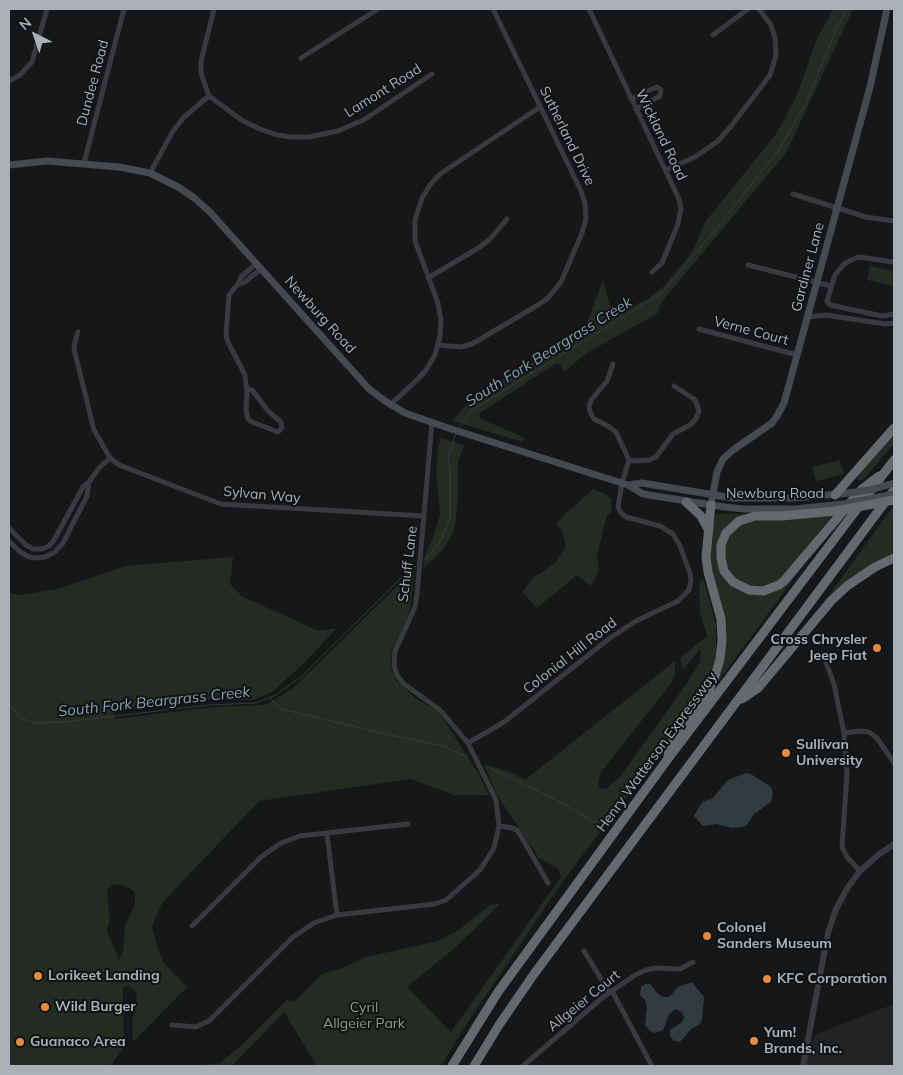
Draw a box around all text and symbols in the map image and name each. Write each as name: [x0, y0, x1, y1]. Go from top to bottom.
north arrow: [10, 10, 60, 60]
text: N: [15, 13, 35, 34]
street label: Dundee Road: [73, 38, 113, 128]
street label: Lamont Road: [341, 61, 425, 121]
street label: Sutherland Drive: [536, 84, 598, 188]
street label: Wickland Road: [632, 87, 690, 183]
street label: Gardiner Lane: [788, 221, 828, 313]
street label: Newburg Road: [281, 273, 359, 357]
water label: South Fork Beargrass Creek: [462, 293, 636, 411]
street label: Verne Court: [712, 313, 790, 349]
street label: Sylvan Way: [223, 483, 301, 507]
street label: Newburg Road: [726, 486, 824, 502]
street label: Schuff Lane: [395, 525, 421, 603]
street label: Colonial Hill Road: [520, 614, 620, 698]
place label: Cross Chrysler Jeep Fiat: [771, 632, 867, 664]
marker: Cross Chrysler Jeep Fiat: [871, 642, 883, 654]
street label: Henry Watterson Expressway: [593, 669, 721, 835]
water label: South Fork Beargrass Creek: [57, 683, 251, 721]
place label: Sullivan University: [796, 737, 863, 770]
marker: Sullivan University: [780, 747, 792, 759]
place label: Colonel Sanders Museum: [717, 920, 832, 952]
marker: Colonel Sanders Museum: [701, 930, 713, 942]
street label: Allgeier Court: [544, 967, 624, 1035]
place label: Lorikeet Landing: [48, 968, 160, 984]
marker: Lorikeet Landing: [32, 970, 44, 982]
place label: KFC Corporation: [777, 971, 887, 987]
marker: KFC Corporation: [761, 973, 773, 985]
place label: Wild Burger: [55, 999, 136, 1015]
park label: Cyril Allgeier Park: [323, 1000, 405, 1032]
marker: Wild Burger: [39, 1001, 51, 1013]
place label: Yum! Brands, Inc.: [764, 1025, 842, 1058]
place label: Guanaco Area: [30, 1034, 126, 1050]
marker: Yum! Brands, Inc.: [748, 1035, 760, 1047]
marker: Guanaco Area: [14, 1036, 26, 1048]

